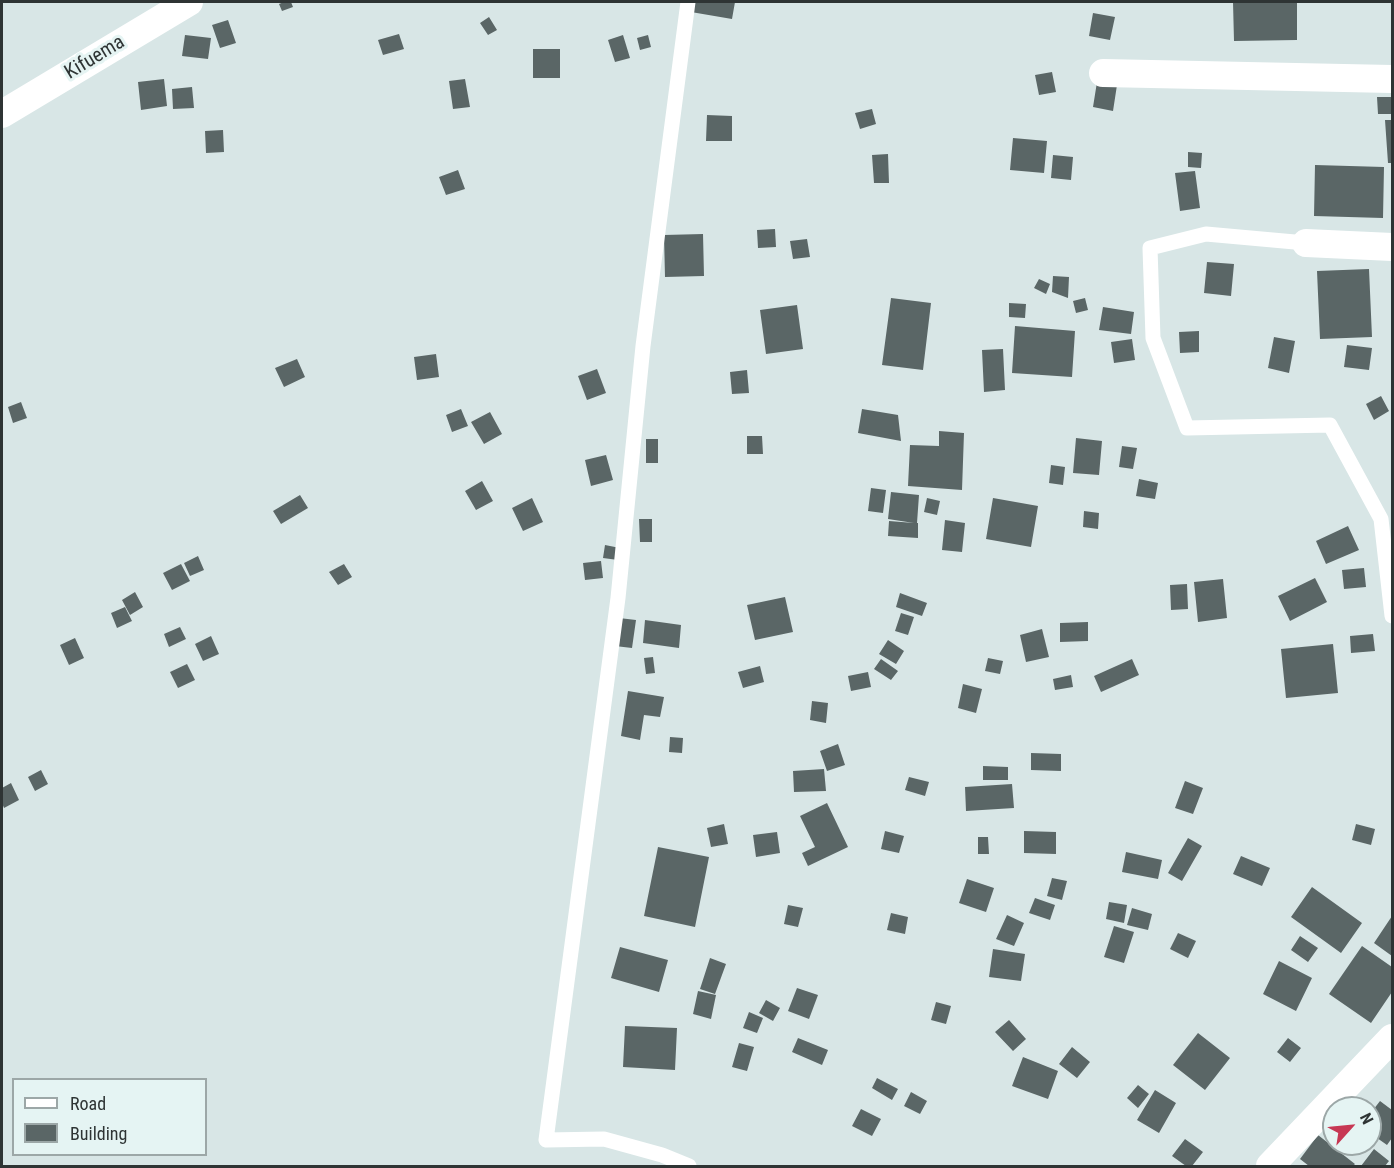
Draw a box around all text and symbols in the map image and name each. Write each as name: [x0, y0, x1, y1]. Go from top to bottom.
street label: Kifuema: [61, 31, 129, 85]
legend: [12, 1078, 207, 1156]
text: Road: [70, 1093, 106, 1114]
north arrow: [1322, 1096, 1382, 1156]
text: N: [1356, 1110, 1377, 1127]
text: Building: [70, 1123, 127, 1144]

